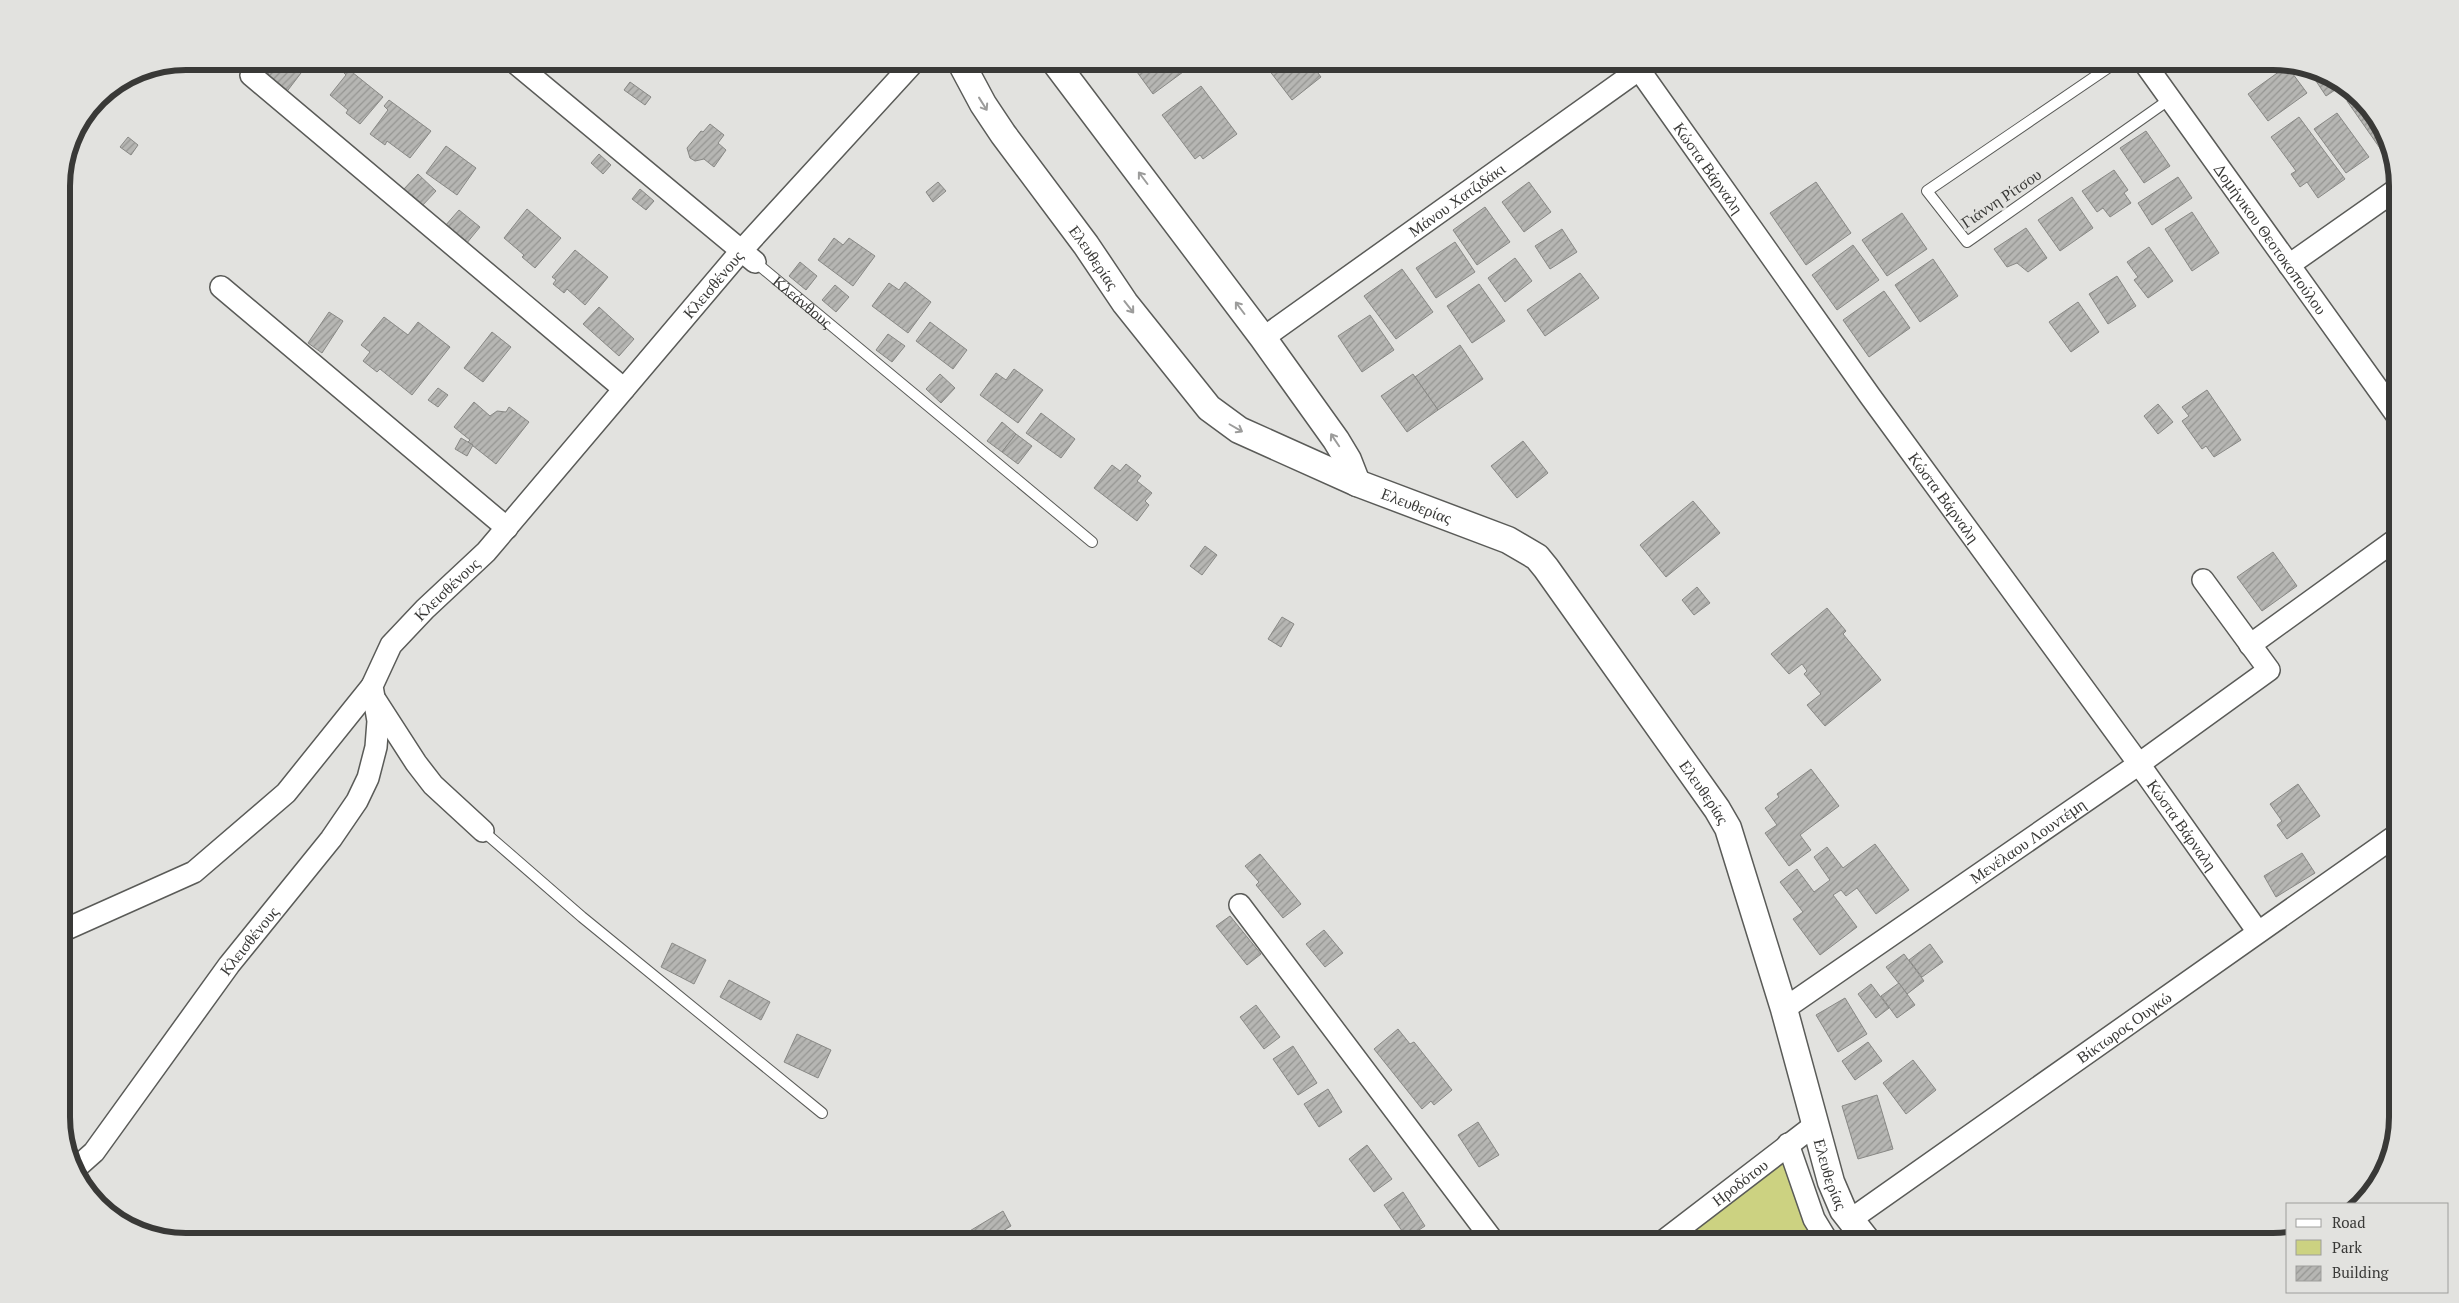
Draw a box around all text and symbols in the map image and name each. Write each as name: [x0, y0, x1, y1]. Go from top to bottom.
one-way arrow: [979, 97, 989, 111]
street label: Κώστα Βάρναλη: [1669, 118, 1749, 218]
street label: Μάνου Χατζιδάκι: [1404, 157, 1510, 242]
street label: Δομήνικου Θεοτοκοπούλου: [2209, 159, 2332, 319]
street label: Γιάννη Ρίτσου: [1957, 163, 2045, 233]
one-way arrow: [1138, 171, 1148, 185]
street label: Ελευθερίας: [1064, 221, 1124, 294]
street label: Κλεισθένους: [678, 245, 748, 323]
street label: Κλεάνθους: [768, 270, 838, 333]
one-way arrow: [1123, 301, 1134, 314]
one-way arrow: [1235, 301, 1245, 315]
one-way arrow: [1229, 423, 1244, 433]
one-way arrow: [1330, 433, 1340, 447]
street label: Κώστα Βάρναλη: [1904, 448, 1985, 547]
street label: Ελευθερίας: [1378, 482, 1455, 529]
street label: Κλεισθένους: [409, 552, 485, 625]
street label: Ελευθερίας: [1675, 755, 1735, 829]
street label: Κώστα Βάρναλη: [2142, 775, 2222, 875]
street label: Μενέλαου Λουντέμη: [1965, 793, 2090, 889]
street label: Κλεισθένους: [214, 901, 284, 980]
street label: Βίκτωρος Ουγκώ: [2072, 986, 2176, 1068]
street label: Ελευθερίας: [1809, 1136, 1853, 1214]
street label: Ηροδότου: [1707, 1154, 1773, 1211]
legend: [2286, 1203, 2449, 1293]
text: Road: [2332, 1212, 2365, 1232]
text: Park: [2332, 1237, 2362, 1257]
text: Building: [2332, 1262, 2390, 1282]

